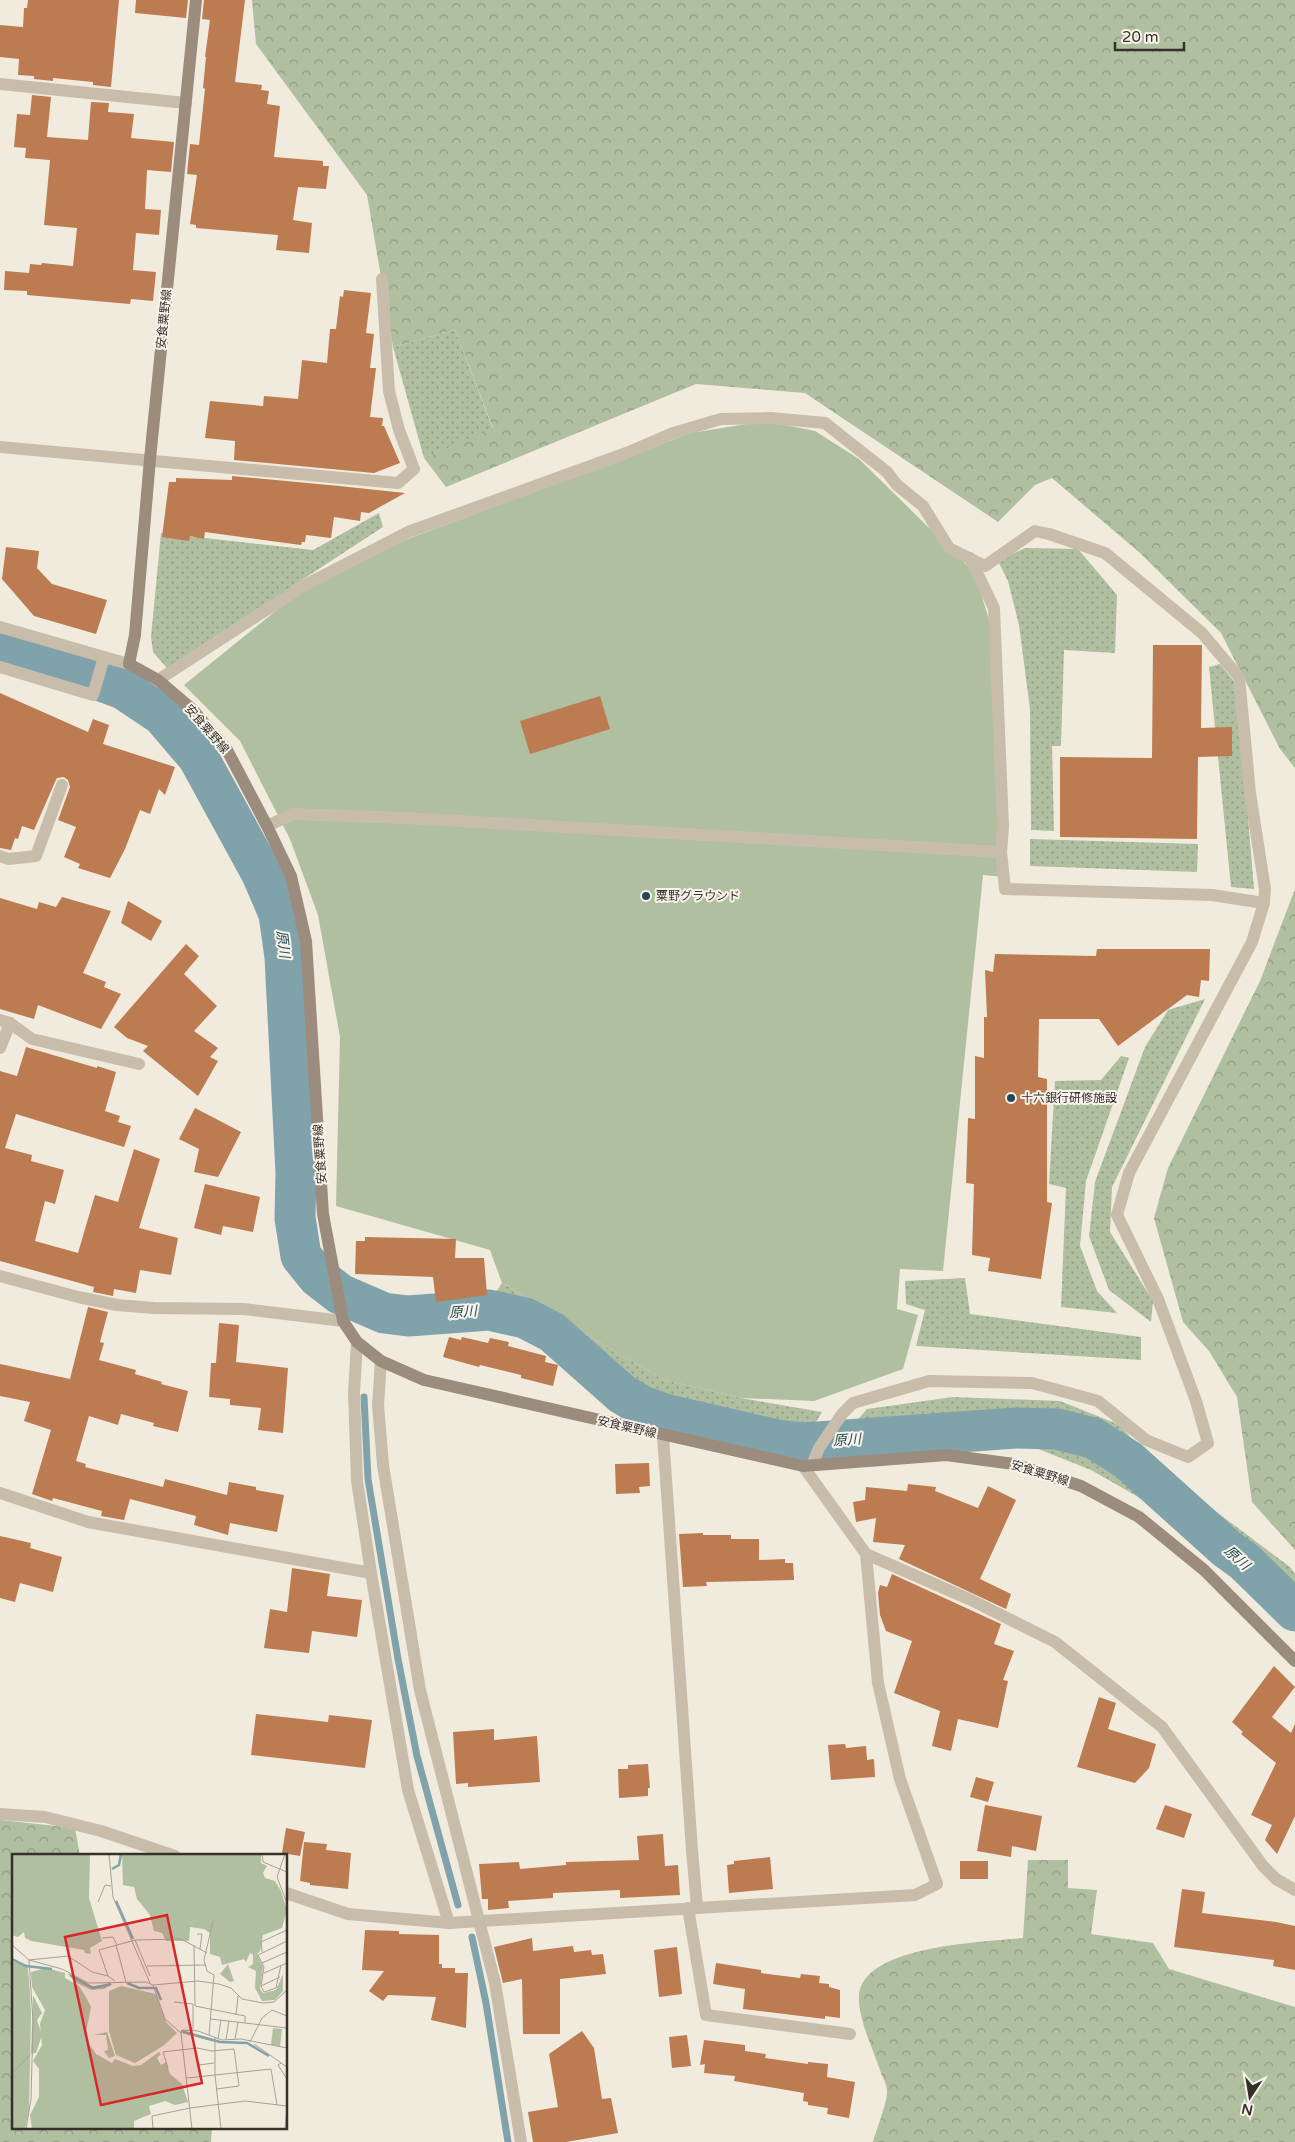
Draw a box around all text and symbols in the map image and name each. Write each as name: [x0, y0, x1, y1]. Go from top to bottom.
scale bar: [1115, 20, 1184, 52]
text: 20 m: [1122, 28, 1159, 46]
street label: 安食粟野線: [154, 288, 174, 350]
street label: 安食粟野線: [182, 702, 232, 756]
place label: 粟野グラウンド: [656, 889, 740, 903]
marker: 粟野グラウンド: [640, 890, 652, 902]
water label: 原川: [273, 929, 293, 961]
place label: 十六銀行研修施設: [1021, 1091, 1117, 1105]
marker: 十六銀行研修施設: [1005, 1092, 1017, 1104]
street label: 安食粟野線: [311, 1124, 329, 1184]
water label: 原川: [448, 1302, 480, 1321]
street label: 安食粟野線: [596, 1413, 658, 1441]
water label: 原川: [832, 1430, 864, 1449]
street label: 安食粟野線: [1009, 1458, 1071, 1488]
water label: 原川: [1221, 1542, 1255, 1575]
inset map: [12, 1854, 288, 2130]
north arrow: [1225, 2072, 1275, 2122]
text: N: [1240, 2100, 1255, 2119]

